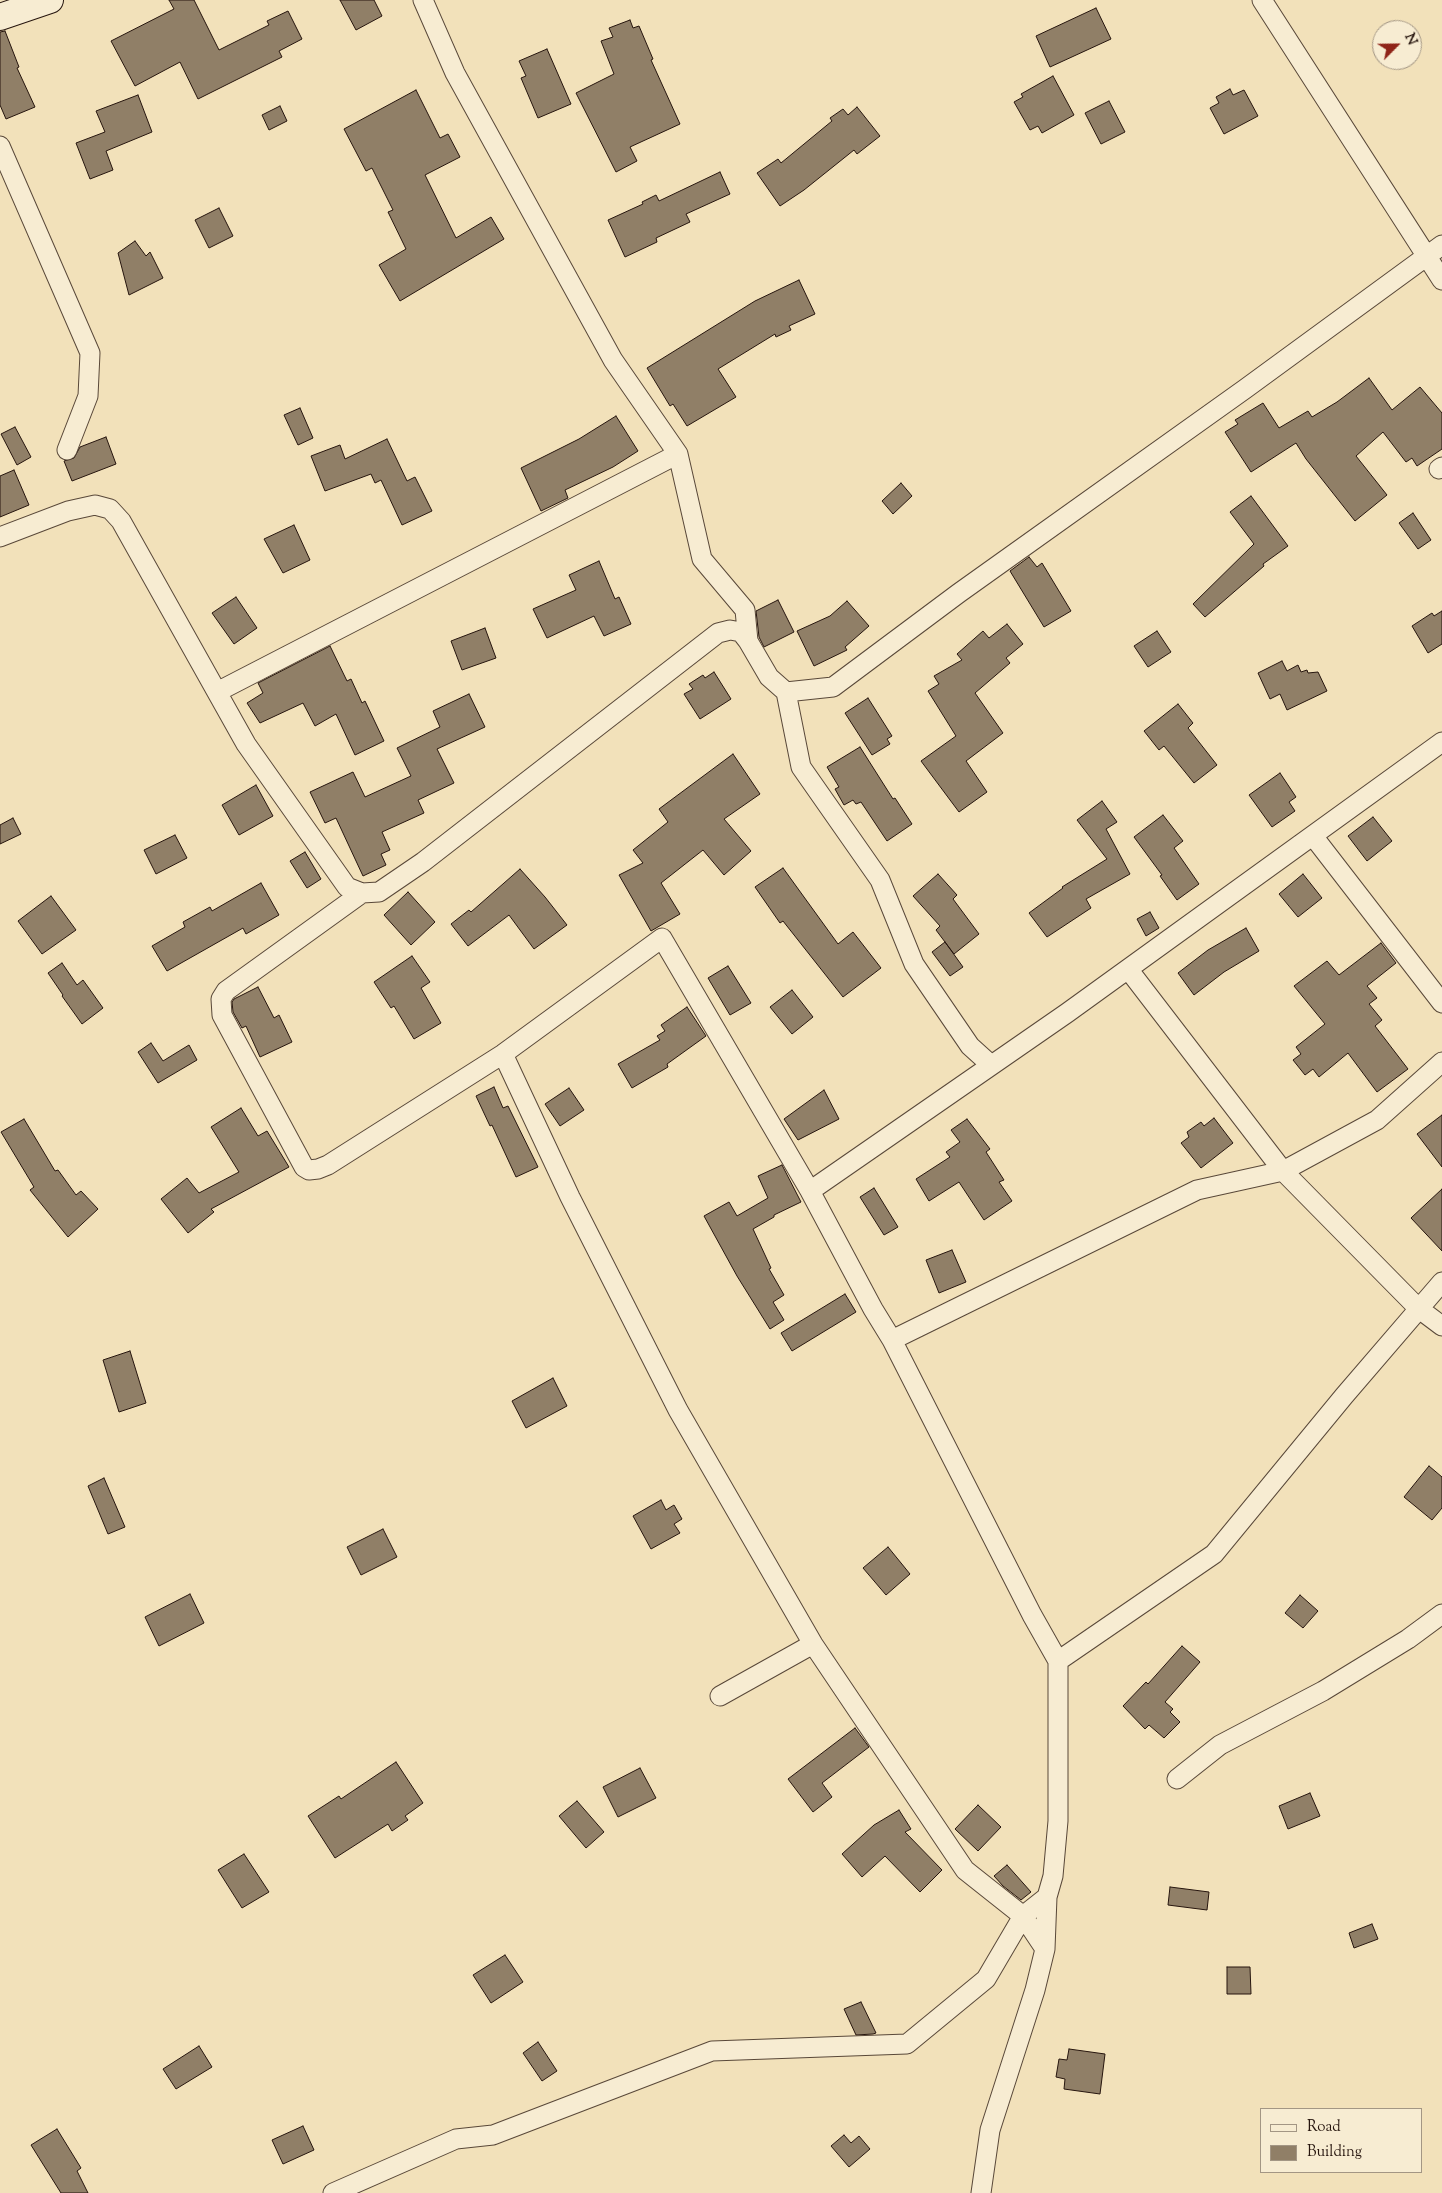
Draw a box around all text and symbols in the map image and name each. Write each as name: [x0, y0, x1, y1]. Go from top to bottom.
north arrow: [1372, 20, 1422, 70]
text: N: [1398, 30, 1421, 49]
legend: [1260, 2108, 1422, 2173]
text: Road: [1307, 2117, 1341, 2138]
text: Building: [1307, 2142, 1362, 2163]

